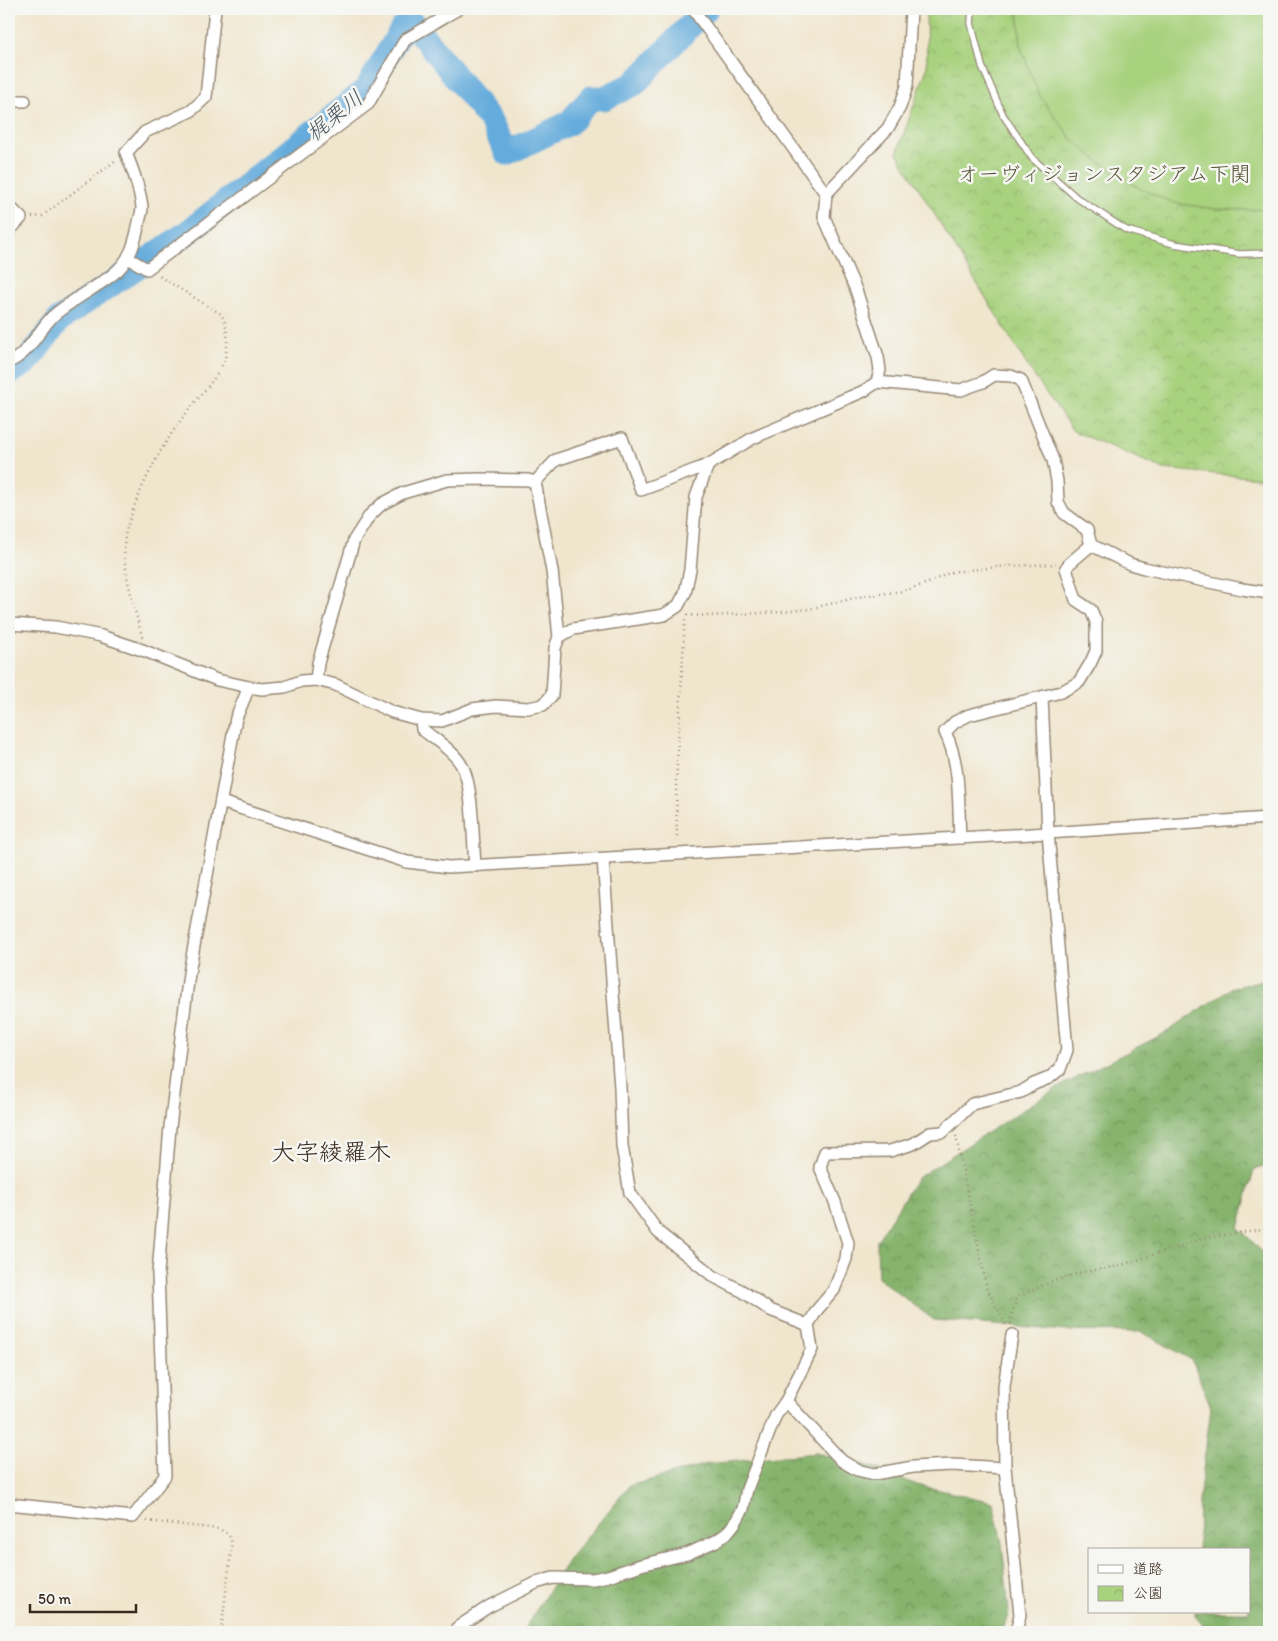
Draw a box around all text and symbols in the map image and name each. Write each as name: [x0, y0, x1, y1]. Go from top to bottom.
water label: 梶栗川: [300, 84, 368, 147]
park label: オーヴィジョンスタジアム下関: [957, 161, 1251, 186]
district label: 大字綾羅木: [271, 1137, 391, 1166]
legend: [1088, 1548, 1250, 1614]
text: 道路: [1133, 1560, 1163, 1578]
scale bar: [30, 1581, 136, 1613]
text: 公園: [1133, 1584, 1163, 1602]
text: 50 m: [38, 1590, 71, 1608]

